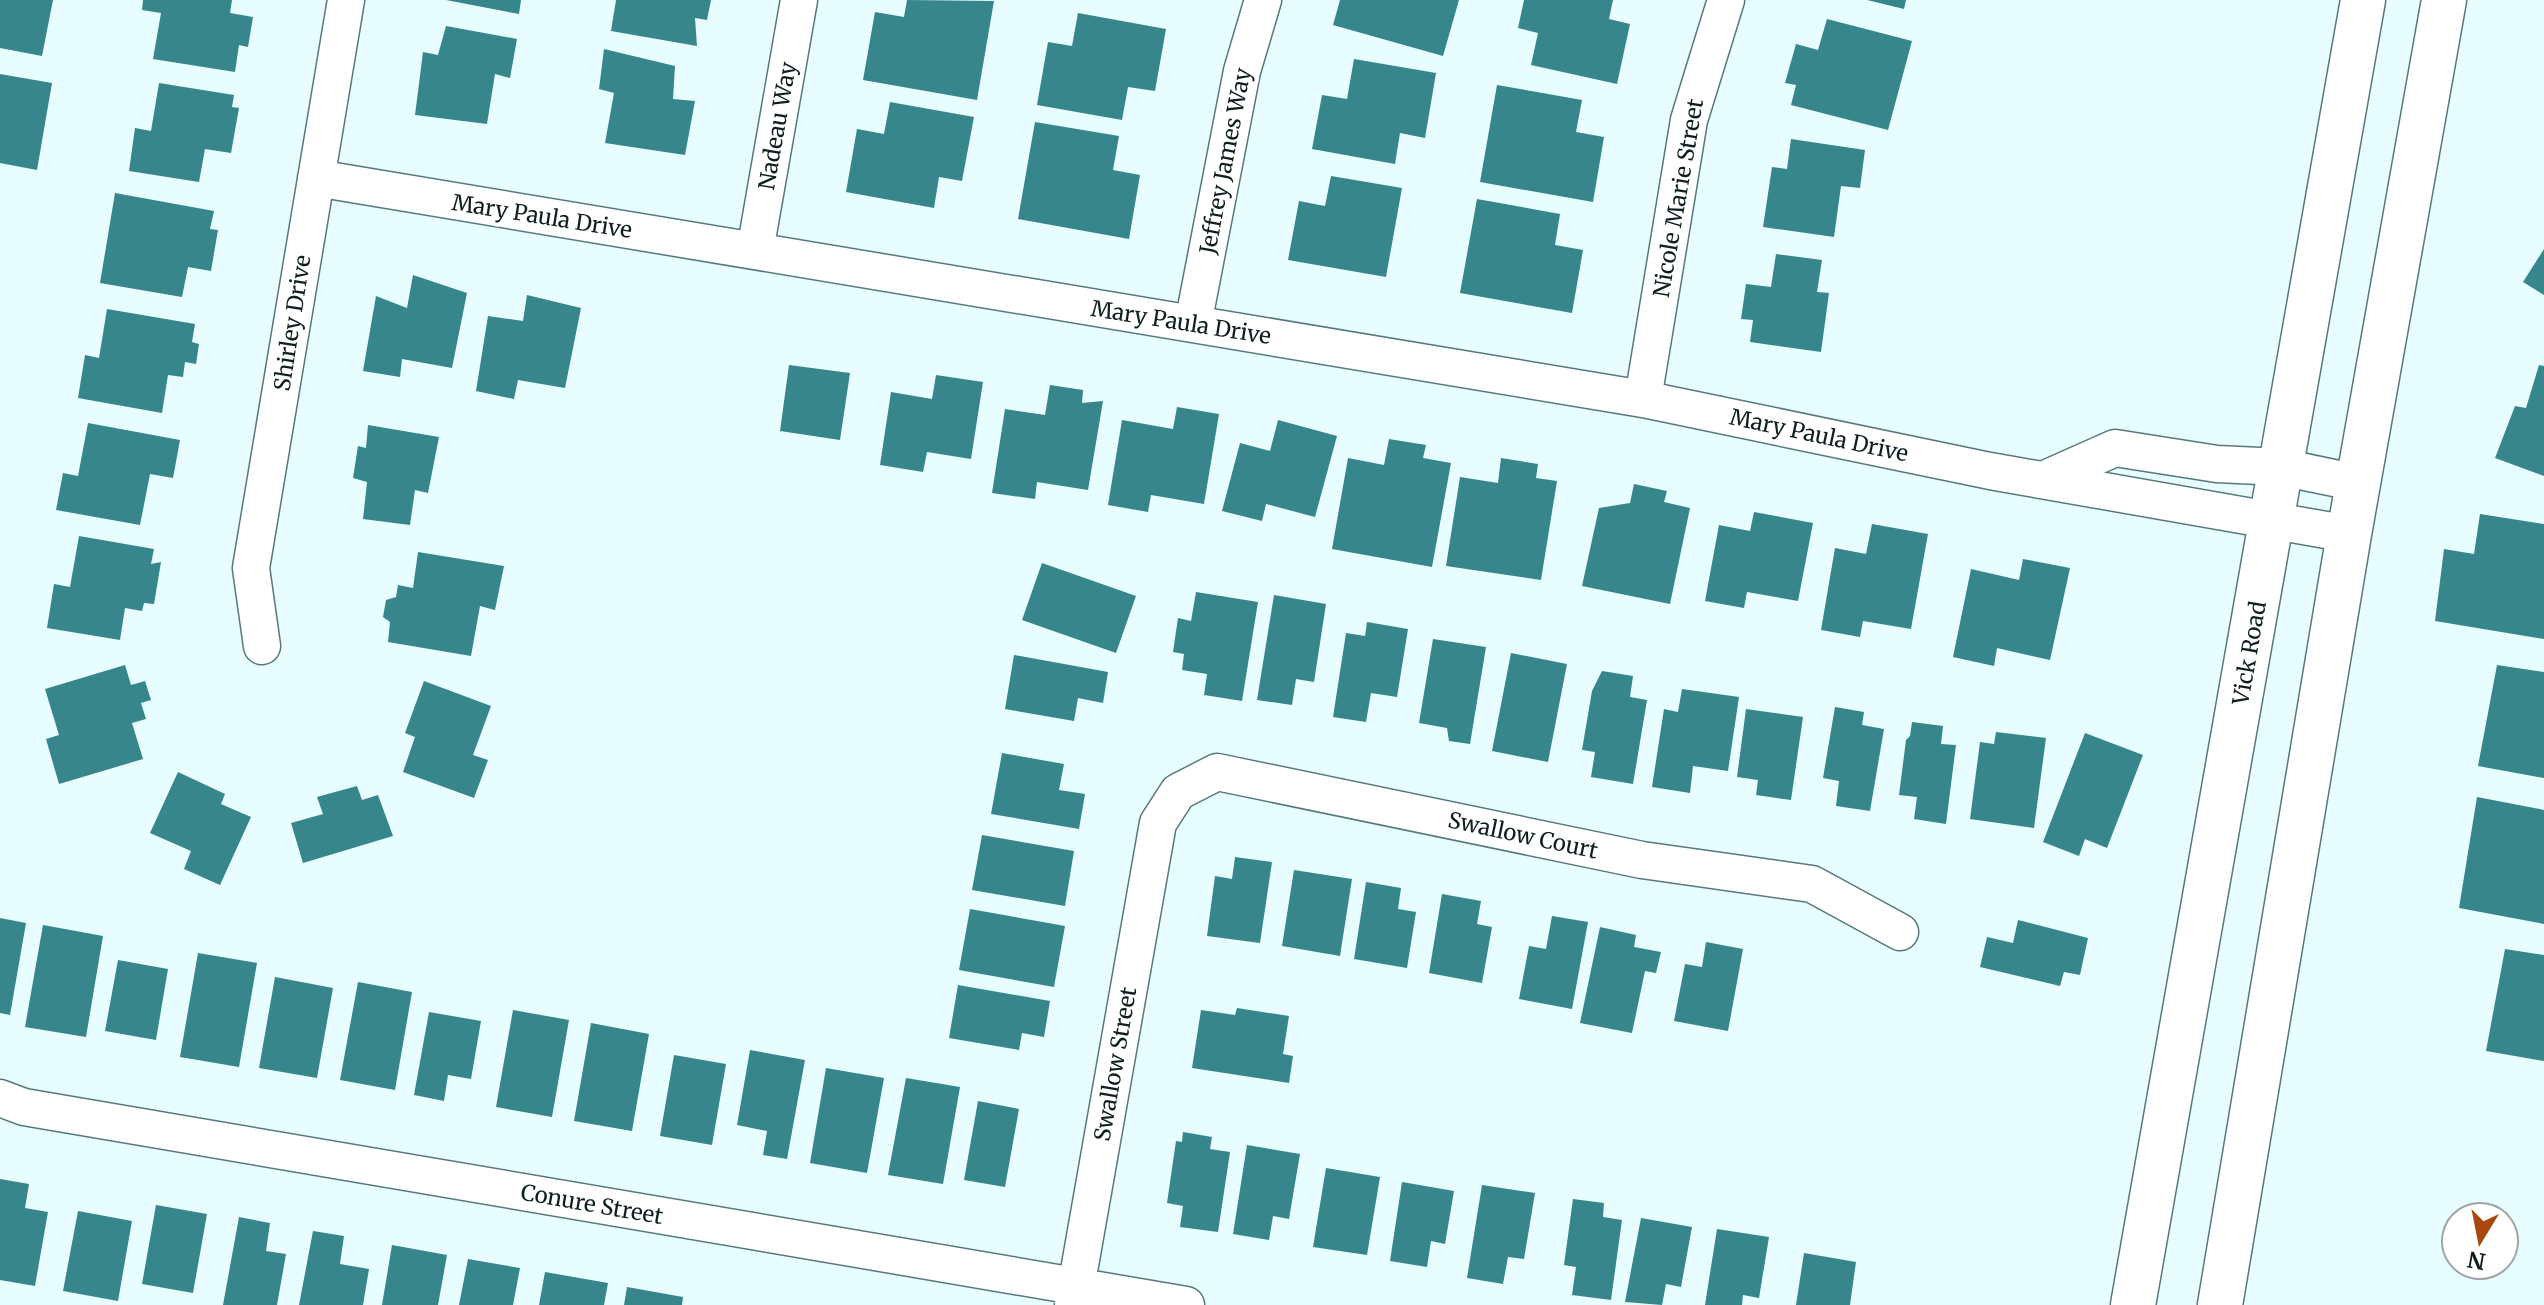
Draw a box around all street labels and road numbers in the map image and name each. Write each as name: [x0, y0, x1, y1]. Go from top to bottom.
street label: Nadeau Way: [752, 60, 802, 192]
street label: Jeffrey James Way: [1193, 65, 1257, 257]
street label: Nicole Marie Street: [1647, 96, 1709, 299]
street label: Mary Paula Drive: [450, 188, 634, 244]
street label: Shirley Drive: [267, 253, 317, 393]
street label: Mary Paula Drive: [1089, 294, 1273, 350]
street label: Mary Paula Drive: [1727, 402, 1911, 468]
street label: Vick Road: [2226, 599, 2272, 708]
street label: Swallow Court: [1446, 805, 1601, 865]
street label: Swallow Street: [1088, 984, 1142, 1143]
street label: Conure Street: [519, 1178, 666, 1230]

